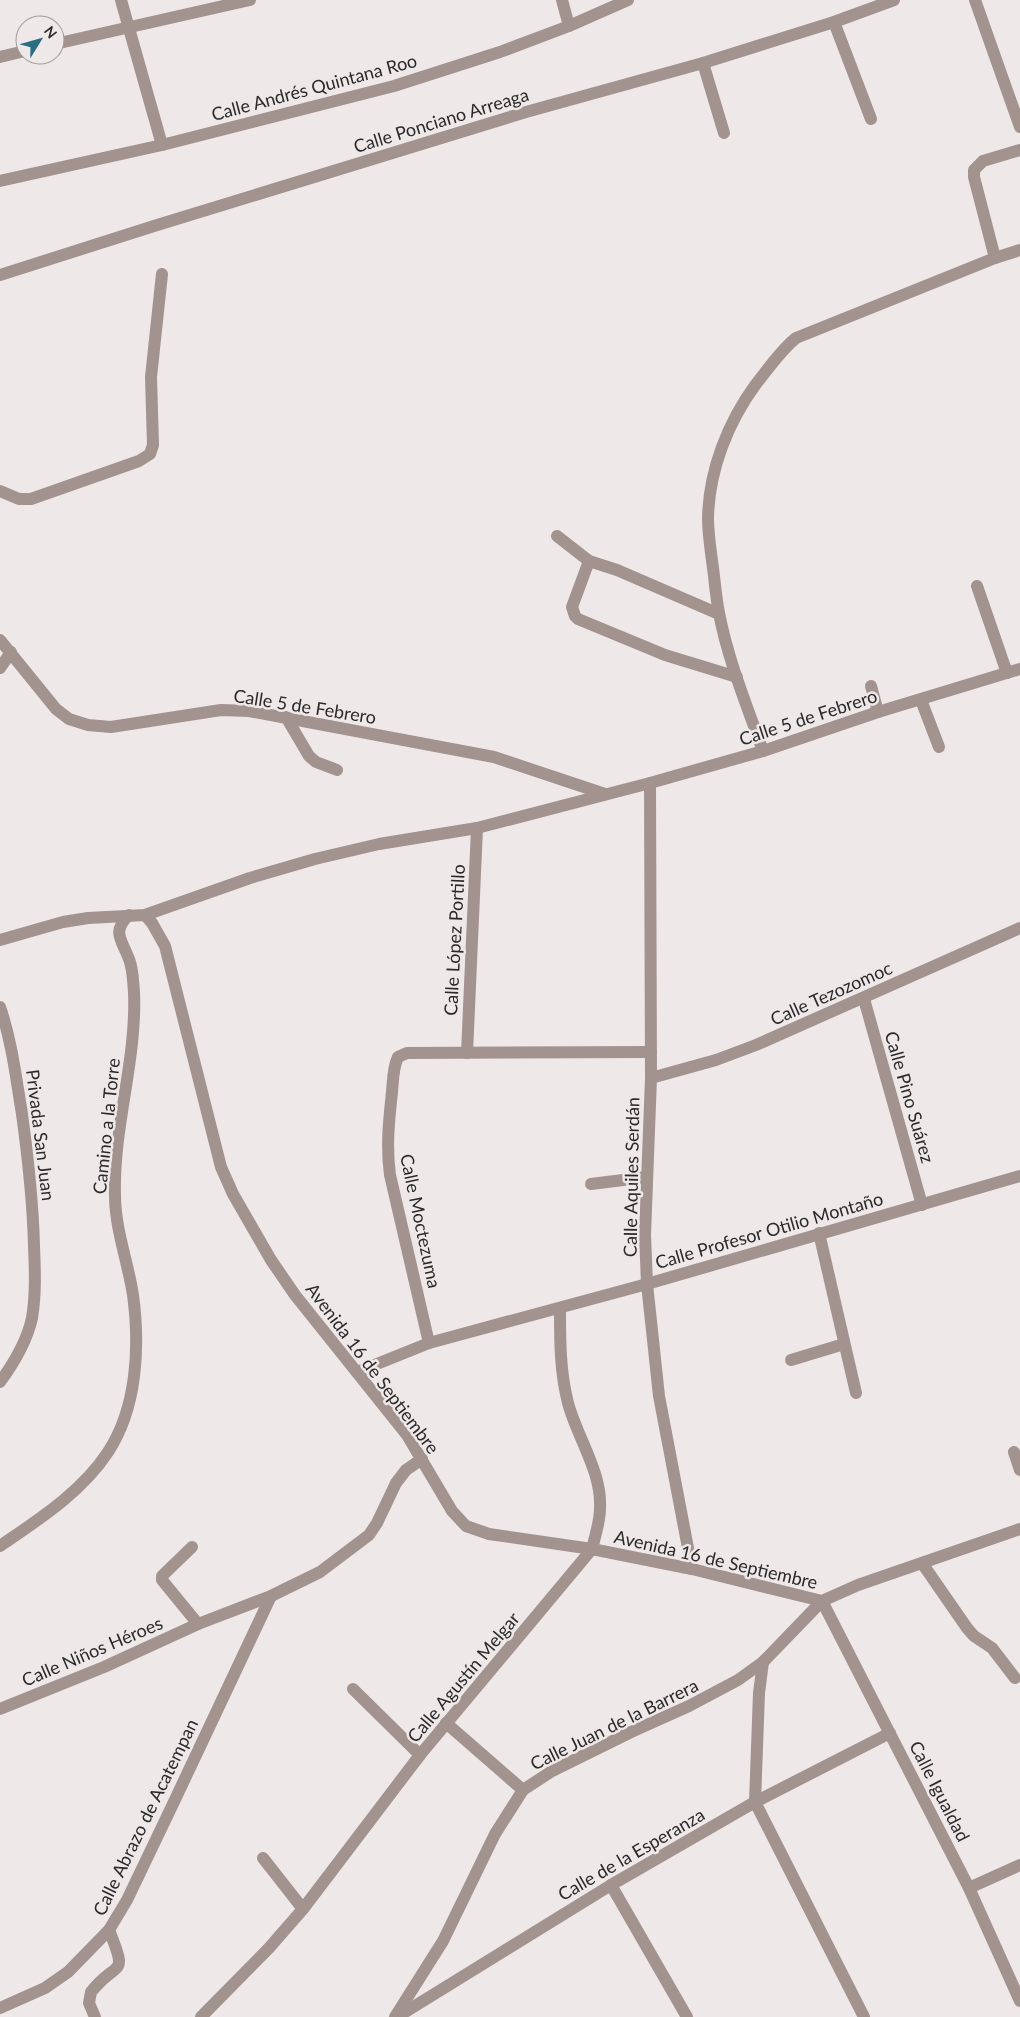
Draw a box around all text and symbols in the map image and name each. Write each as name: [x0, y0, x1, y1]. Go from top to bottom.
north arrow: [15, 15, 65, 65]
text: N: [41, 22, 61, 41]
street label: Calle Andrés Quintana Roo: [209, 49, 419, 125]
street label: Calle Ponciano Arreaga: [351, 83, 531, 157]
street label: Calle 5 de Febrero: [232, 684, 378, 728]
street label: Calle 5 de Febrero: [736, 684, 880, 750]
street label: Calle López Portillo: [439, 864, 469, 1016]
street label: Calle Tezozomoc: [767, 956, 896, 1030]
street label: Calle Pino Suárez: [881, 1029, 939, 1165]
street label: Camino a la Torre: [88, 1057, 124, 1195]
street label: Privada San Juan: [22, 1068, 60, 1202]
street label: Calle Aquiles Serdán: [619, 1097, 643, 1257]
street label: Calle Moctezuma: [396, 1152, 446, 1290]
street label: Calle Profesor Otilio Montaño: [653, 1187, 885, 1273]
street label: Avenida 16 de Septiembre: [302, 1278, 444, 1458]
street label: Avenida 16 de Septiembre: [612, 1525, 820, 1593]
street label: Calle Agustín Melgar: [402, 1607, 524, 1747]
street label: Calle Niños Héroes: [18, 1611, 166, 1691]
street label: Calle Juan de la Barrera: [526, 1674, 702, 1774]
street label: Calle Abrazo de Acatempan: [88, 1715, 202, 1919]
street label: Calle Igualdad: [905, 1737, 975, 1845]
street label: Calle de la Esperanza: [554, 1803, 708, 1905]

